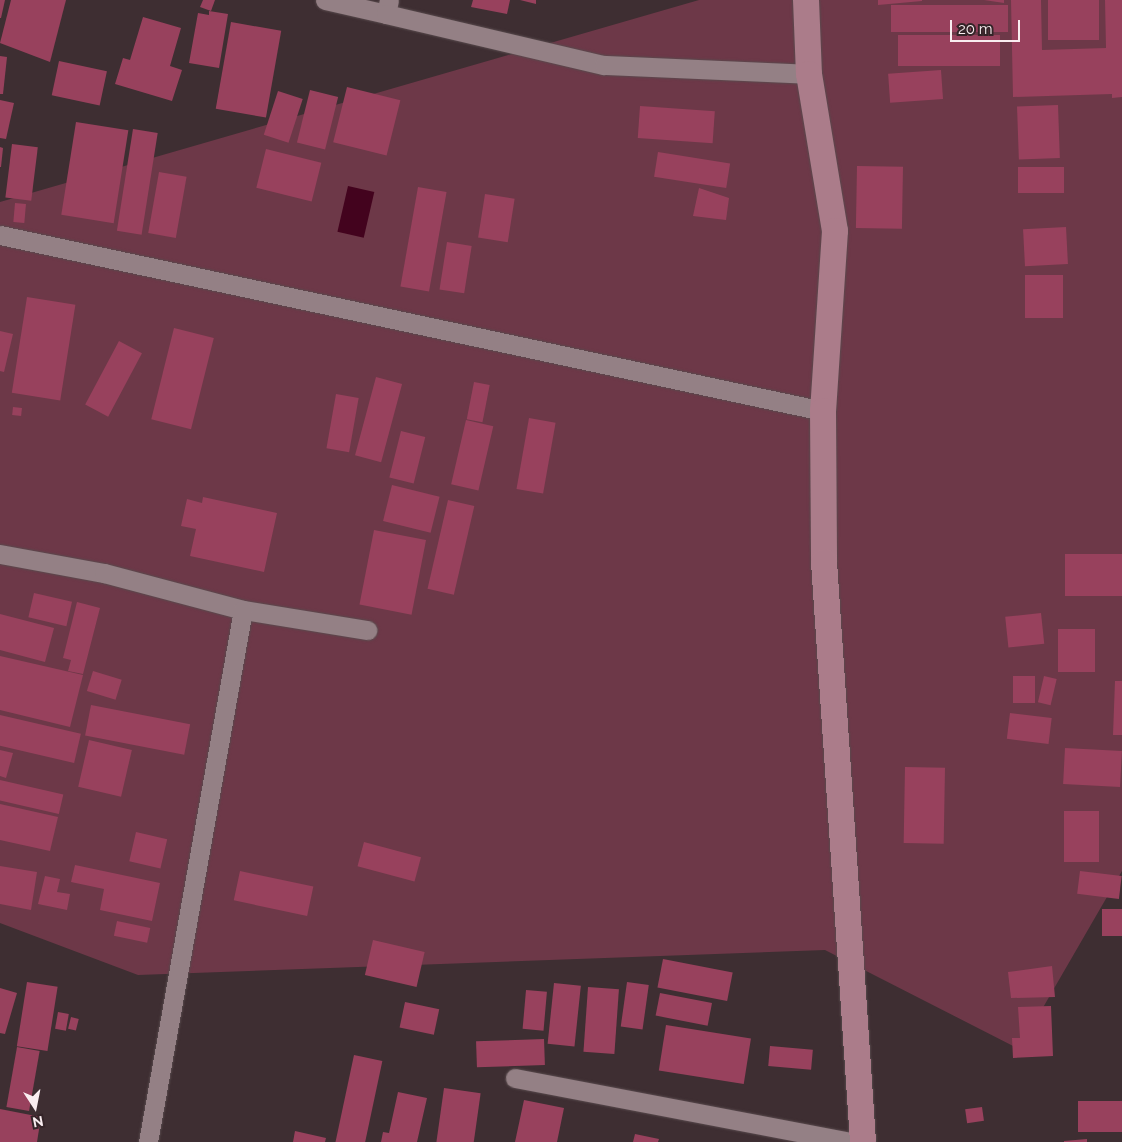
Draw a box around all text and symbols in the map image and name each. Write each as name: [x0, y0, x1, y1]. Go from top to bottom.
scale bar: [952, 10, 1022, 42]
text: 20 m: [958, 20, 993, 38]
north arrow: [10, 1082, 60, 1132]
text: N: [31, 1113, 45, 1131]

